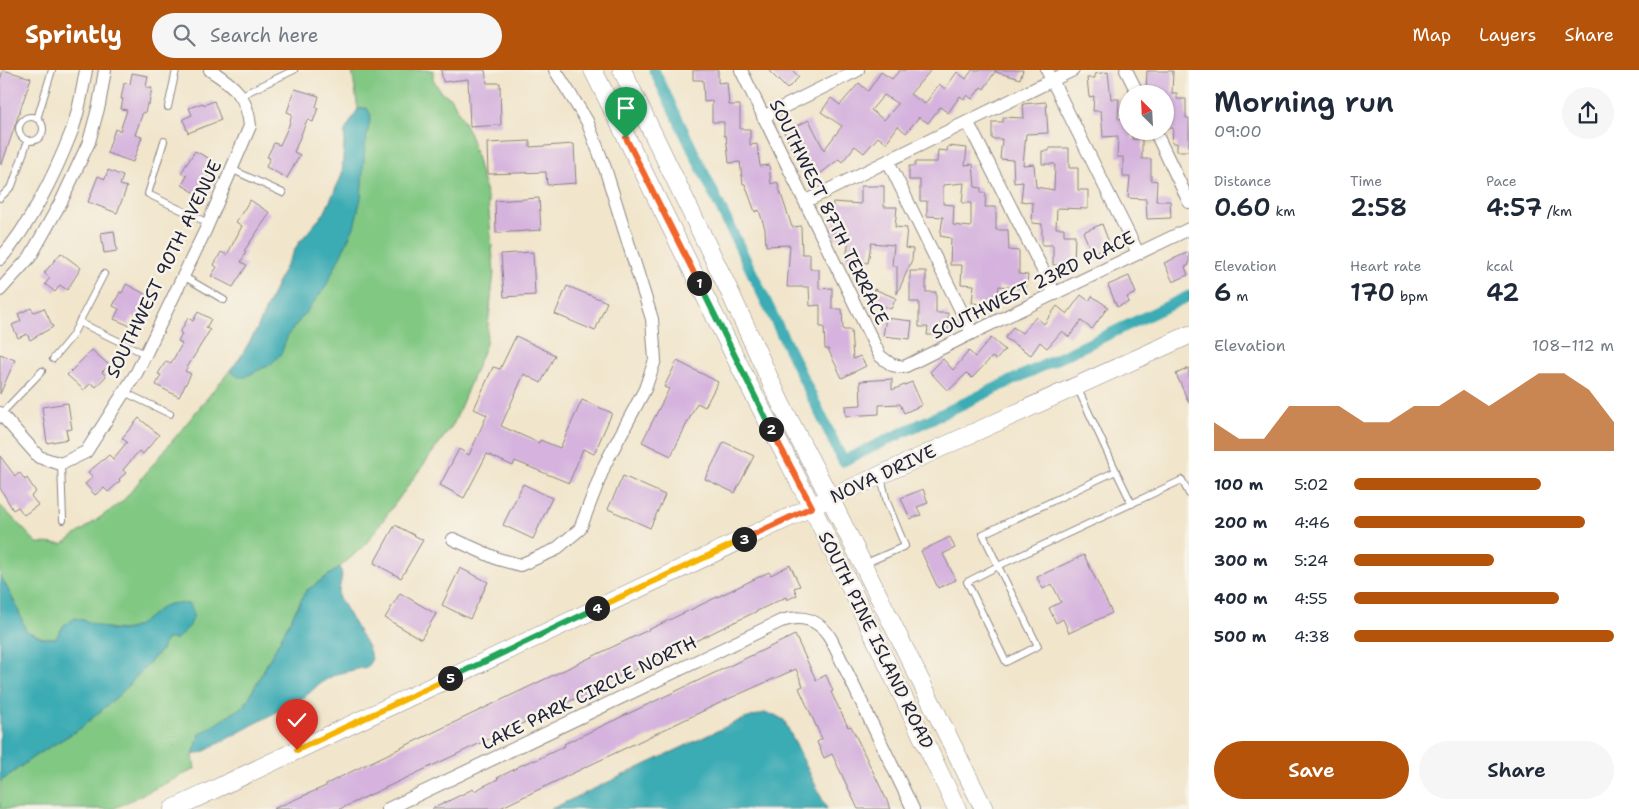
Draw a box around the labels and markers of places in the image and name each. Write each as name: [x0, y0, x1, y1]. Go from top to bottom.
pin: [605, 87, 647, 138]
pin: 1: [686, 270, 712, 296]
pin: 2: [758, 416, 784, 442]
pin: 3: [732, 526, 756, 552]
pin: 4: [584, 596, 610, 620]
pin: 5: [438, 666, 462, 690]
pin: [276, 699, 318, 750]

